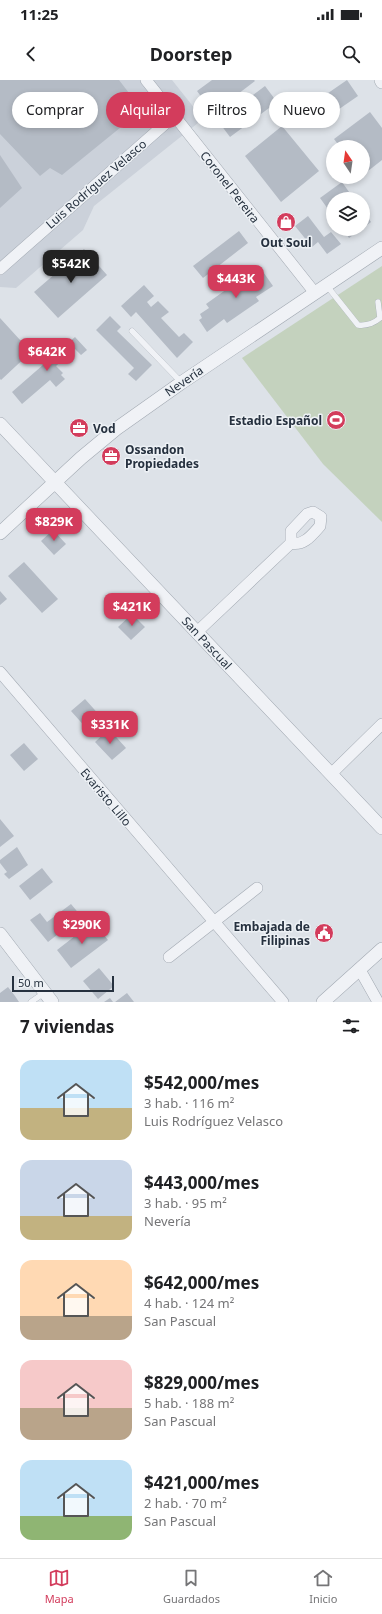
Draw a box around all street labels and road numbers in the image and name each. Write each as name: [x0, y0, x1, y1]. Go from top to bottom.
street label: Luis Rodríguez Velasco: [42, 135, 150, 233]
street label: Coronel Pereira: [196, 147, 264, 227]
street label: Nevería: [161, 362, 207, 400]
street label: San Pascual: [178, 613, 236, 673]
street label: Evaristo Lillo: [77, 764, 135, 830]

